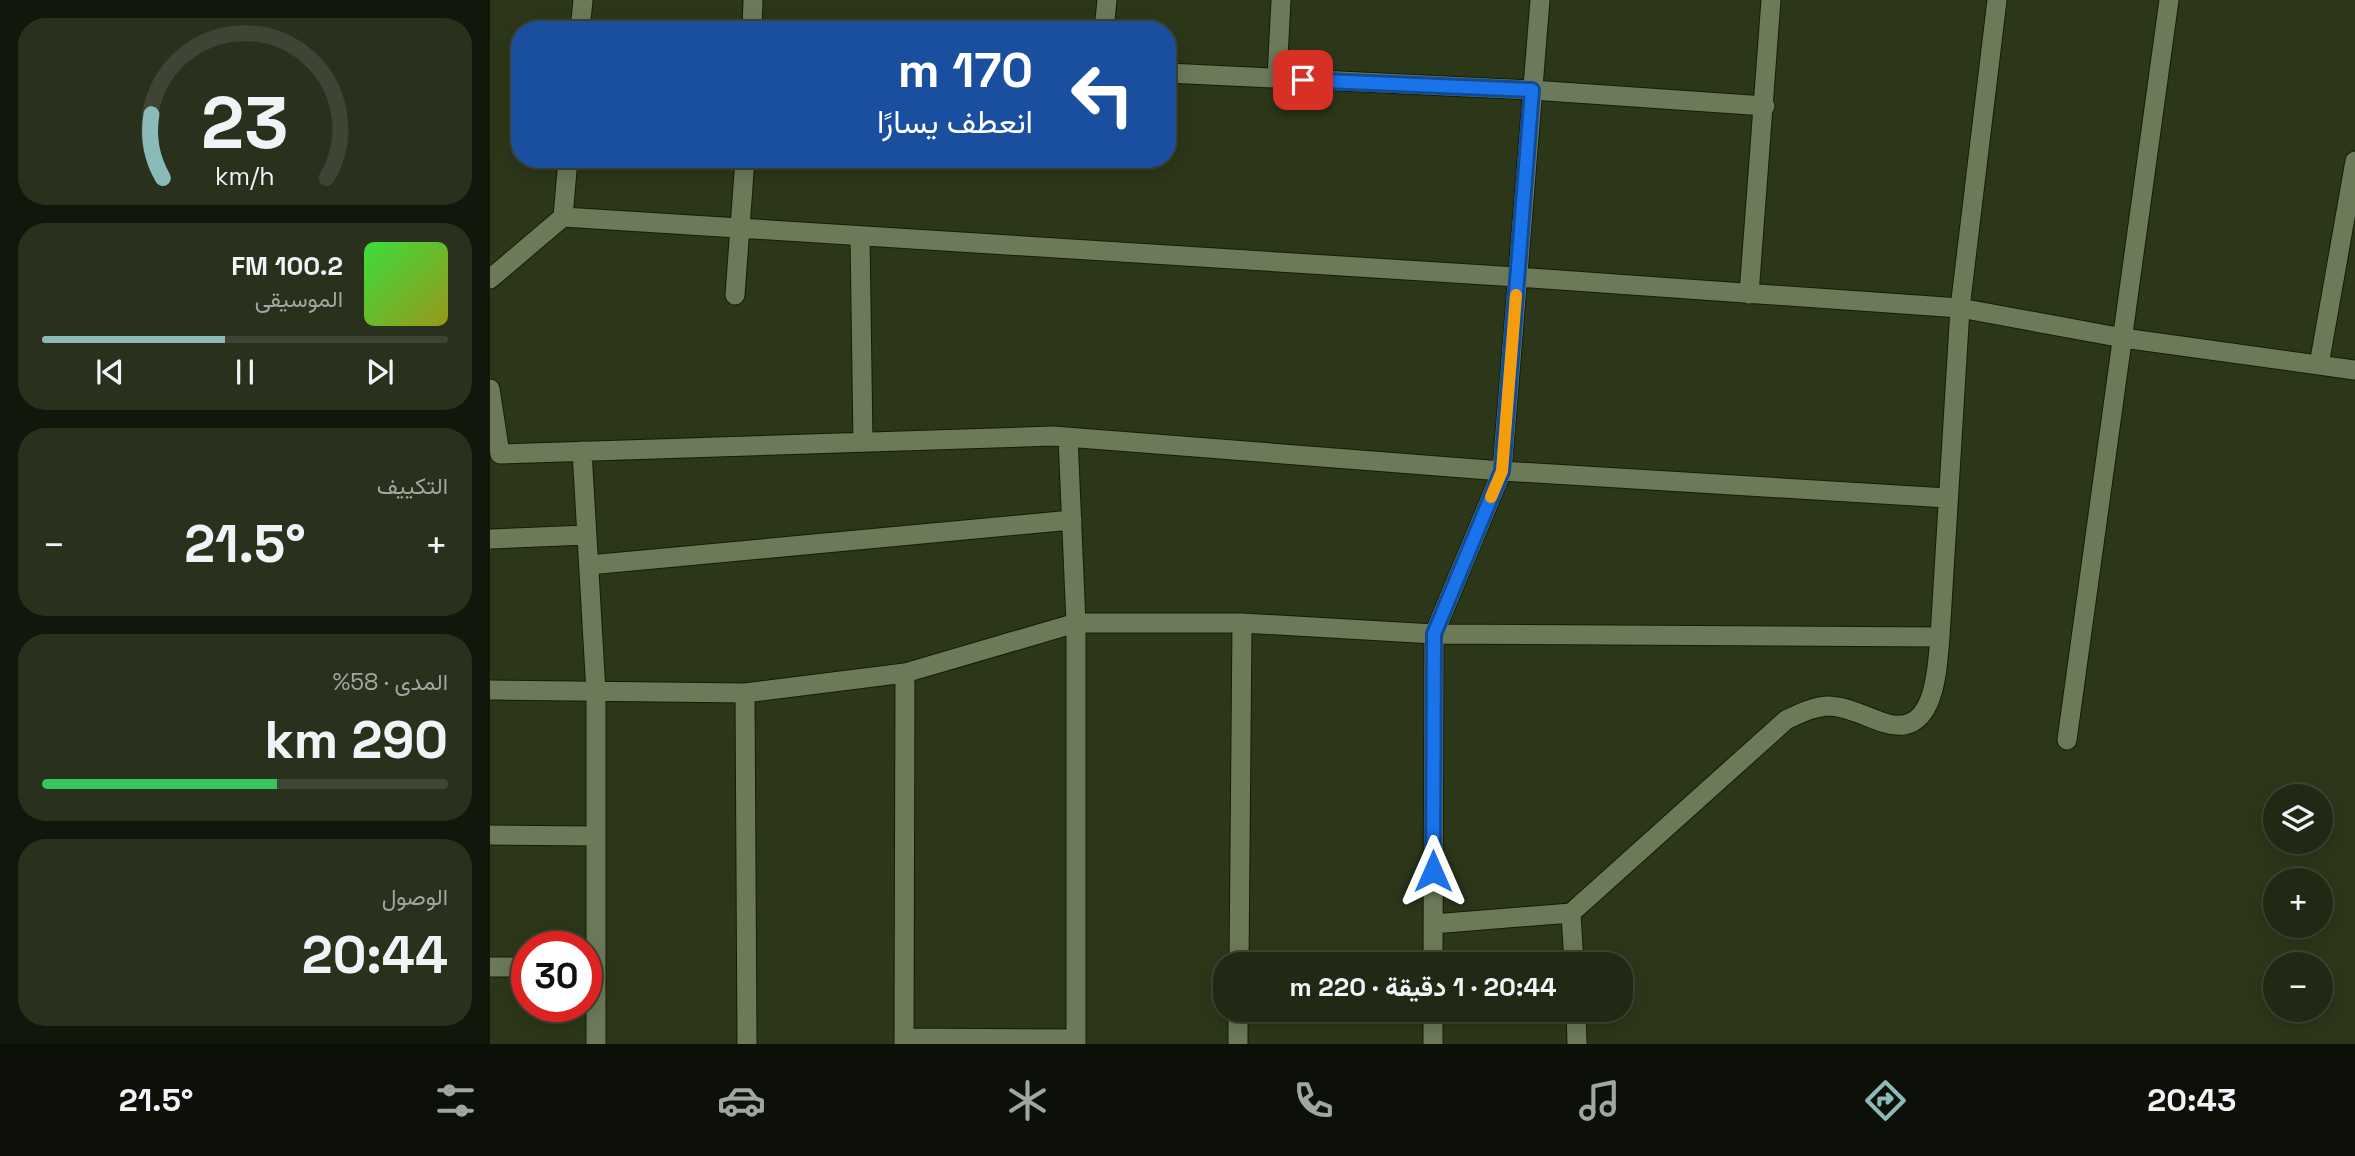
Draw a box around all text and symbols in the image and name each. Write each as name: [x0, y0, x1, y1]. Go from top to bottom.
text: 170 m: [898, 39, 1033, 101]
icon: left: [1057, 49, 1148, 140]
pin: [1273, 50, 1333, 110]
icon: arrive: [1284, 61, 1322, 99]
text: 23: [201, 76, 289, 169]
text: انعطف يسارًا: [877, 102, 1033, 142]
text: km/h: [215, 159, 275, 191]
text: 100.2 FM: [231, 249, 343, 283]
text: الموسيقى: [255, 284, 343, 314]
icon: previous: [91, 353, 129, 391]
icon: pause: [226, 353, 264, 391]
icon: next: [361, 353, 399, 391]
text: التكييف: [377, 471, 448, 501]
text: 21.5°: [184, 511, 306, 577]
text: −: [42, 521, 66, 569]
text: +: [424, 521, 448, 569]
text: المدى · 58%: [332, 667, 448, 697]
text: 290 km: [265, 707, 448, 773]
map controls: [2263, 784, 2333, 1022]
button: layers: [2263, 784, 2333, 854]
position arrow: [1396, 834, 1470, 908]
button: +: [2263, 868, 2333, 938]
text: الوصول: [382, 882, 448, 912]
text: 20:44: [302, 922, 448, 988]
speed limit sign: 30: [511, 931, 602, 1022]
button: −: [2263, 952, 2333, 1022]
text: 20:44 · 1 دقيقة · 220 m: [1289, 970, 1557, 1004]
icon: filters: [431, 1076, 480, 1125]
icon: car: [717, 1076, 766, 1125]
icon: climate: [1003, 1076, 1052, 1125]
icon: phone: [1289, 1076, 1338, 1125]
icon: music: [1575, 1076, 1624, 1125]
icon: directions: [1861, 1076, 1910, 1125]
text: 21.5°: [119, 1080, 193, 1120]
text: 20:43: [2147, 1080, 2236, 1120]

